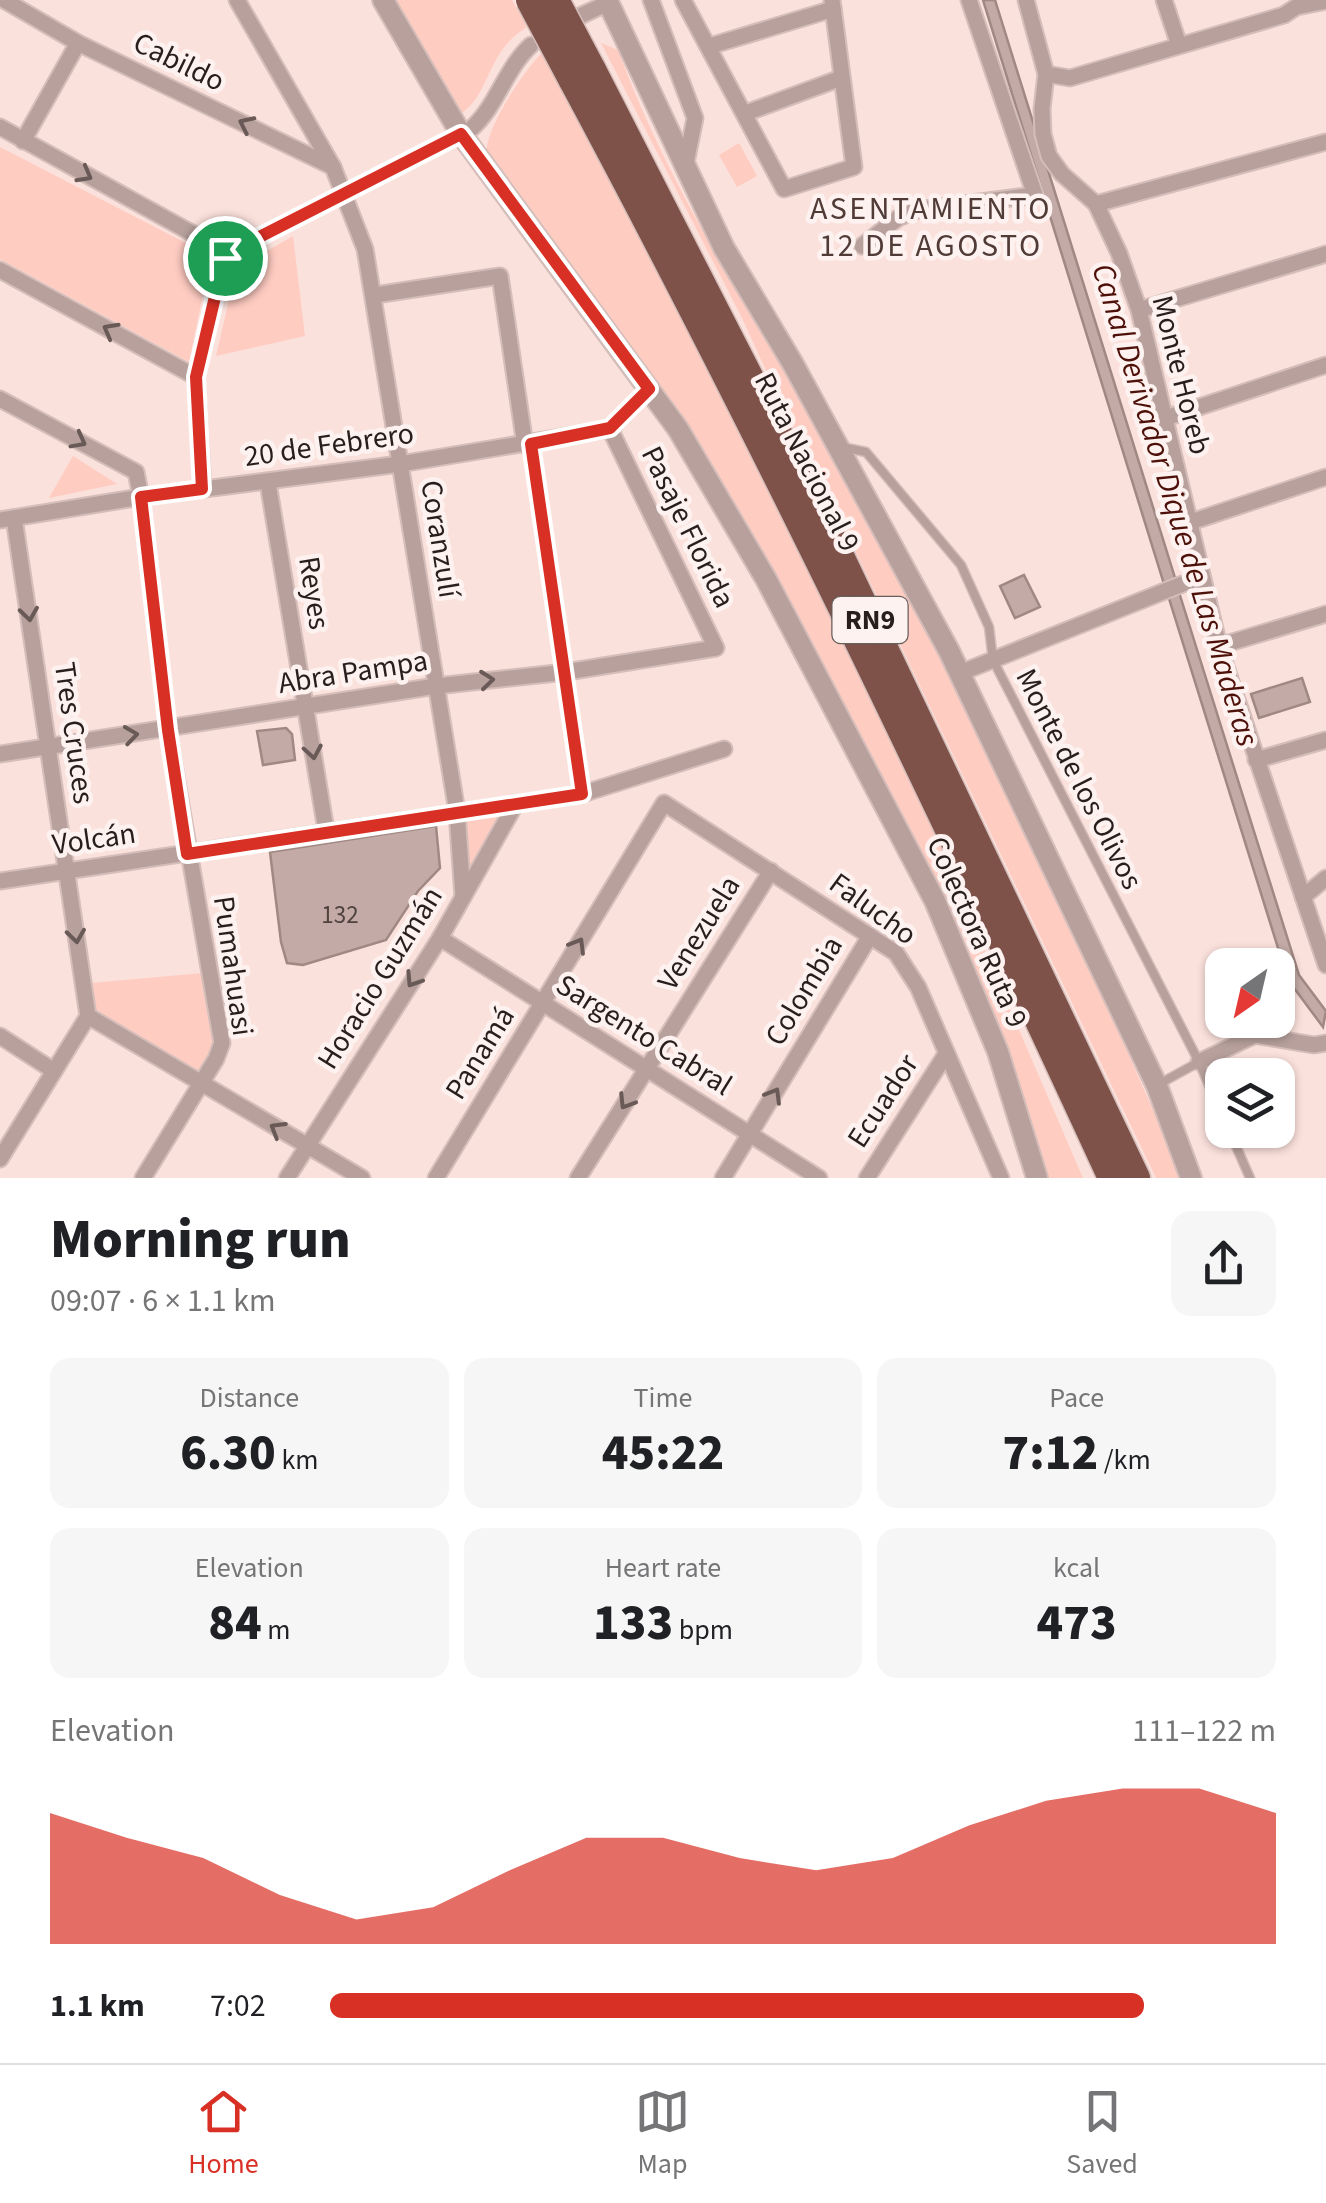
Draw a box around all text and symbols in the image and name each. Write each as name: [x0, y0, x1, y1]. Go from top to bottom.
street label: Cabildo: [126, 21, 232, 103]
one-way arrow: [238, 117, 256, 137]
one-way arrow: [74, 163, 93, 182]
district label: ASENTAMIENTO 12 DE AGOSTO: [810, 186, 1052, 269]
pin: [183, 216, 268, 301]
icon: arrive: [198, 231, 253, 286]
water label: Canal Derivador Dique de Las Maderas: [1079, 258, 1271, 752]
street label: Monte Horeb: [1140, 291, 1222, 459]
one-way arrow: [103, 323, 121, 343]
street label: Ruta Nacional 9: [743, 365, 871, 559]
street label: 20 de Febrero: [242, 412, 416, 478]
one-way arrow: [69, 429, 87, 449]
street label: Pasaje Florida: [630, 439, 746, 615]
street label: Coranzulí: [410, 477, 471, 602]
street label: Reyes: [287, 554, 341, 632]
road number: RN9: [832, 597, 908, 643]
one-way arrow: [17, 606, 38, 623]
street label: Abra Pampa: [275, 639, 431, 705]
street label: Tres Cruces: [43, 659, 105, 807]
street label: Monte de los Olivos: [1005, 661, 1153, 897]
one-way arrow: [479, 670, 495, 692]
one-way arrow: [123, 726, 139, 747]
one-way arrow: [302, 744, 323, 760]
street label: Volcán: [50, 812, 138, 866]
street label: Colectora Ruta 9: [916, 830, 1038, 1034]
street label: Falucho: [820, 862, 926, 956]
street label: Venezuela: [647, 867, 751, 999]
street label: Horacio Guzmán: [307, 878, 453, 1078]
street label: Pumahuasi: [202, 893, 264, 1039]
house number: 132: [321, 897, 359, 933]
one-way arrow: [65, 927, 86, 944]
street label: Colombia: [754, 928, 854, 1054]
one-way arrow: [566, 938, 585, 956]
north arrow: [1205, 948, 1295, 1038]
map controls: [1205, 948, 1295, 1148]
street label: Sargento Cabral: [548, 964, 740, 1106]
one-way arrow: [406, 969, 425, 987]
street label: Panamá: [435, 998, 525, 1108]
street label: Ecuador: [837, 1045, 930, 1156]
button: layers: [1205, 1058, 1295, 1148]
one-way arrow: [762, 1088, 781, 1106]
one-way arrow: [619, 1091, 638, 1109]
one-way arrow: [270, 1122, 288, 1141]
text: Morning run: [50, 1201, 351, 1279]
button: share: [1171, 1211, 1276, 1316]
text: 09:07 · 6 × 1.1 km: [50, 1278, 276, 1324]
text: Distance: [200, 1378, 299, 1418]
text: Time: [633, 1378, 692, 1418]
text: Pace: [1049, 1378, 1104, 1418]
text: 6.30: [180, 1418, 276, 1489]
text: 45:22: [602, 1418, 724, 1489]
text: 7:12: [1003, 1418, 1098, 1489]
text: km: [276, 1440, 318, 1480]
text: /km: [1098, 1440, 1151, 1480]
text: Elevation: [195, 1548, 304, 1588]
text: Heart rate: [605, 1548, 721, 1588]
text: kcal: [1053, 1548, 1100, 1588]
text: 84: [208, 1588, 262, 1659]
text: 133: [593, 1588, 673, 1659]
text: 473: [1037, 1588, 1117, 1659]
text: m: [262, 1610, 290, 1650]
text: bpm: [673, 1610, 733, 1650]
text: Elevation: [50, 1708, 175, 1754]
text: 111–122 m: [1132, 1708, 1276, 1754]
text: 1.1 km: [50, 1983, 145, 2029]
text: 7:02: [210, 1983, 266, 2029]
tab: Home: [188, 2084, 259, 2184]
tab: Map: [635, 2084, 690, 2184]
tab: Saved: [1066, 2084, 1138, 2184]

